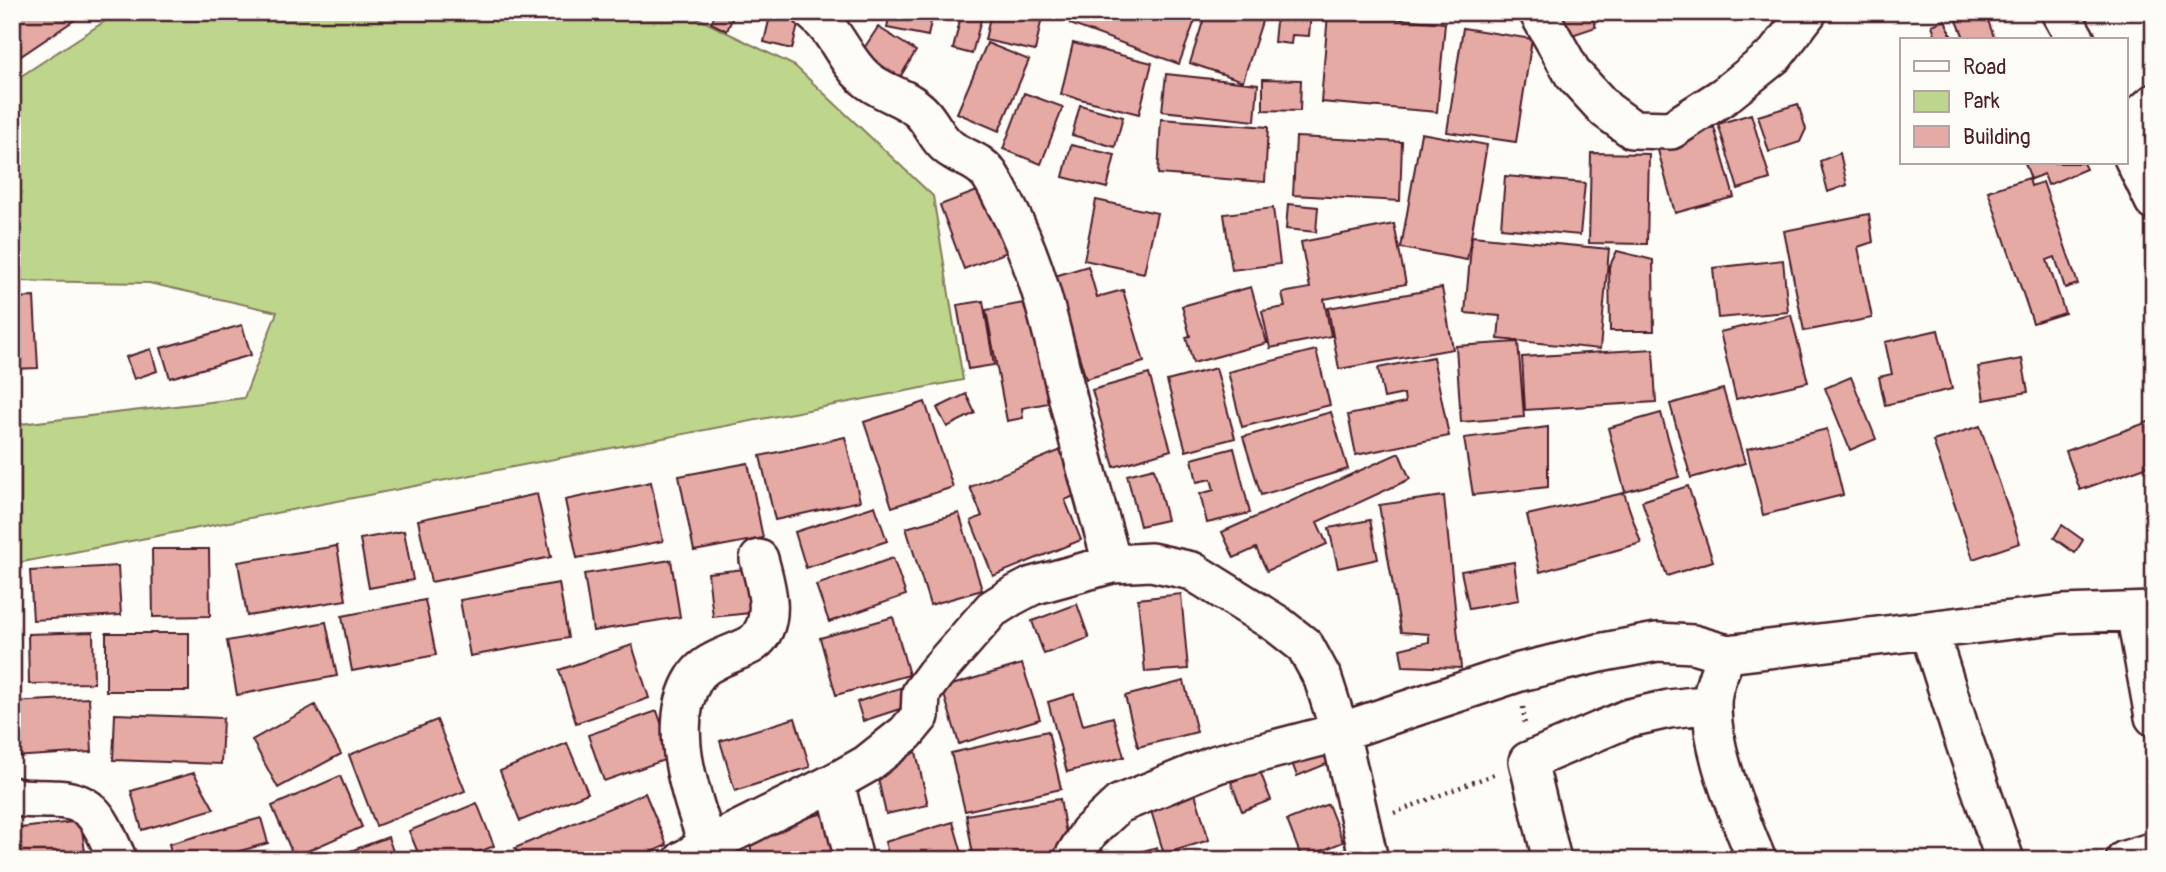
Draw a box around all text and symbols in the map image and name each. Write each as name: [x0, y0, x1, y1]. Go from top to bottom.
legend: [1900, 38, 2128, 164]
text: Road: [1963, 54, 2007, 81]
text: Park: [1963, 88, 2000, 115]
text: Building: [1963, 124, 2030, 151]

